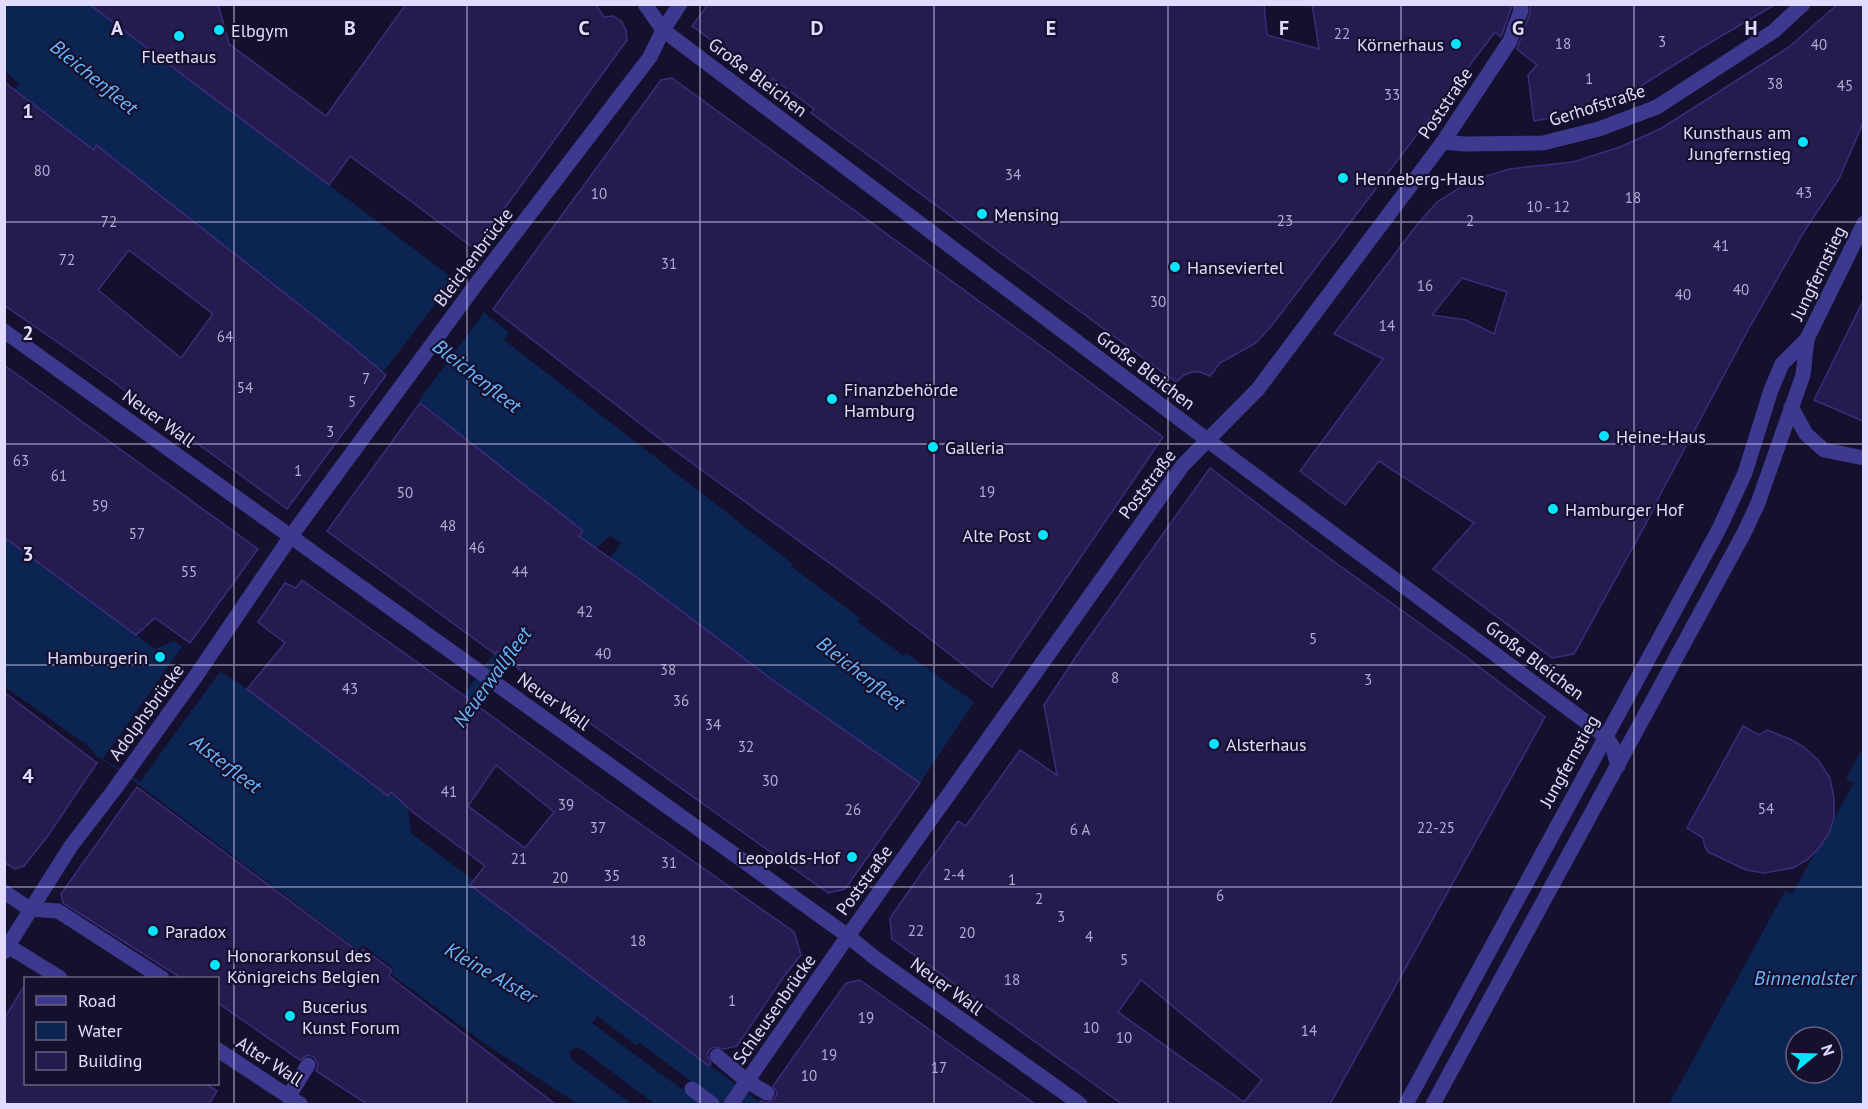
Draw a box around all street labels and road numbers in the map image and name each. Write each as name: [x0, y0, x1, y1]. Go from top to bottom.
street label: Große Bleichen: [704, 32, 812, 122]
street label: Poststraße: [1413, 63, 1477, 143]
street label: Gerhofstraße: [1546, 79, 1648, 131]
street label: Bleichenbrücke: [428, 203, 518, 311]
street label: Jungfernstieg: [1785, 222, 1851, 325]
street label: Große Bleichen: [1092, 325, 1200, 415]
street label: Neuer Wall: [118, 384, 200, 453]
street label: Poststraße: [1113, 445, 1181, 523]
street label: Große Bleichen: [1481, 615, 1589, 705]
street label: Adolphsbrücke: [103, 659, 189, 765]
street label: Neuer Wall: [513, 667, 595, 736]
street label: Jungfernstieg: [1534, 711, 1604, 812]
street label: Poststraße: [831, 840, 897, 920]
street label: Schleusenbrücke: [727, 949, 821, 1069]
street label: Neuer Wall: [906, 952, 988, 1021]
street label: Alter Wall: [232, 1031, 308, 1091]

